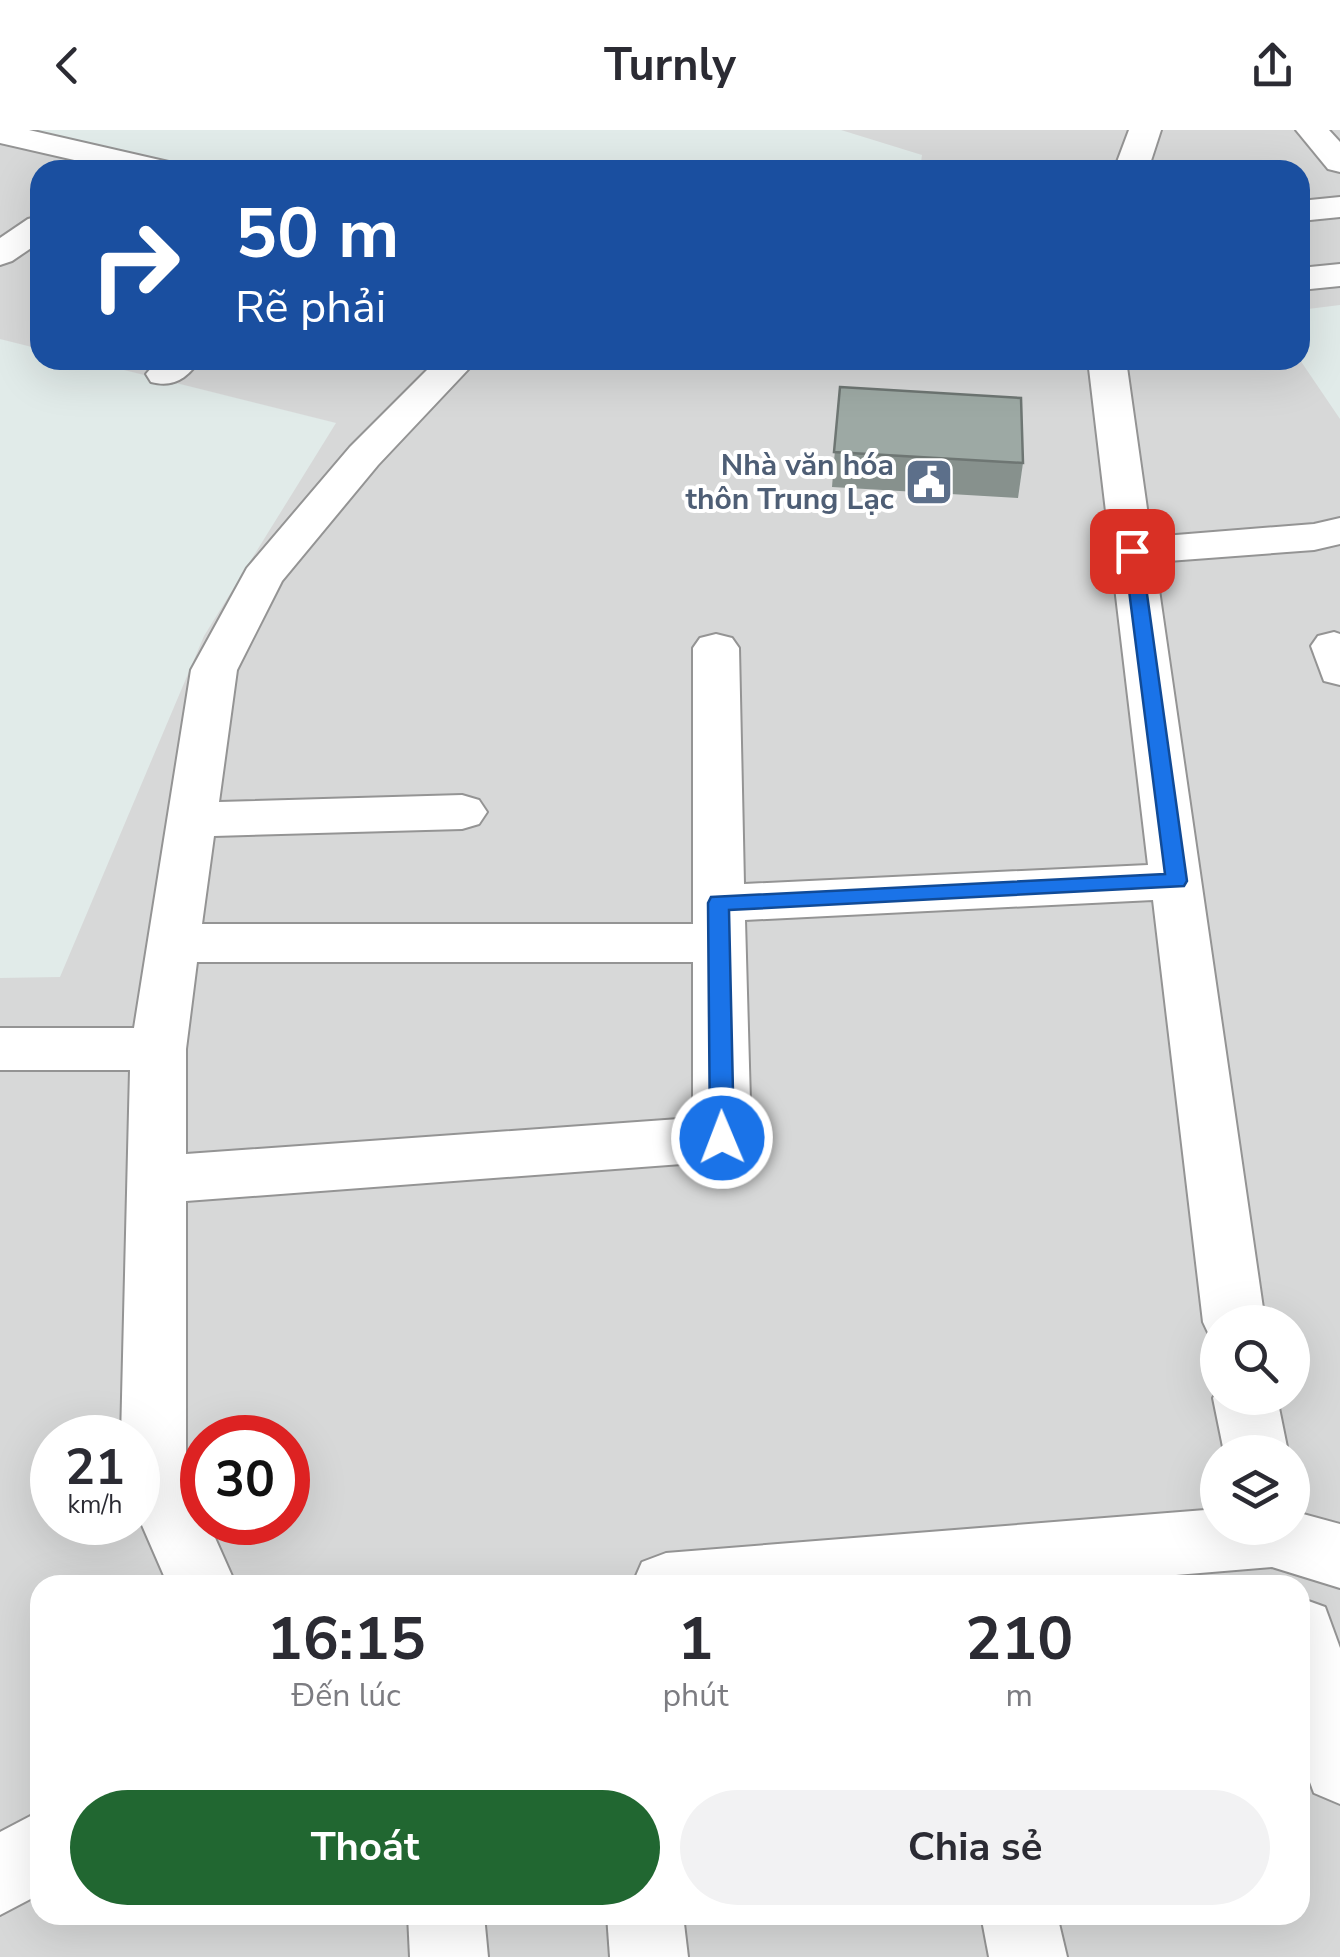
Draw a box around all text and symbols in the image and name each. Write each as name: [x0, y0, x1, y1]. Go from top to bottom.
text: Turnly: [604, 35, 736, 96]
icon: back: [40, 38, 95, 93]
icon: share: [1245, 38, 1300, 93]
text: 50 m: [235, 186, 399, 282]
icon: right: [70, 200, 200, 330]
text: Rẽ phải: [235, 277, 386, 338]
place label: Nhà văn hóa thôn Trung Lạc: [685, 445, 894, 520]
public building icon: Nhà văn hóa thôn Trung Lạc: [903, 456, 955, 508]
pin: [1090, 509, 1175, 594]
icon: arrive: [1105, 524, 1160, 579]
position arrow: [670, 1086, 774, 1190]
map controls: [1200, 1305, 1310, 1545]
button: search: [1200, 1305, 1310, 1415]
speed limit sign: 30: [180, 1415, 310, 1545]
text: 21: [65, 1433, 125, 1502]
button: layers: [1200, 1435, 1310, 1545]
text: km/h: [67, 1488, 123, 1522]
text: 16:15: [267, 1598, 426, 1680]
text: 1: [677, 1598, 713, 1680]
text: 210: [965, 1598, 1073, 1680]
text: Đến lúc: [292, 1674, 401, 1717]
text: phút: [662, 1674, 728, 1717]
text: m: [1006, 1674, 1033, 1717]
button: Thoát: [70, 1790, 660, 1905]
button: Chia sẻ: [680, 1790, 1270, 1905]

